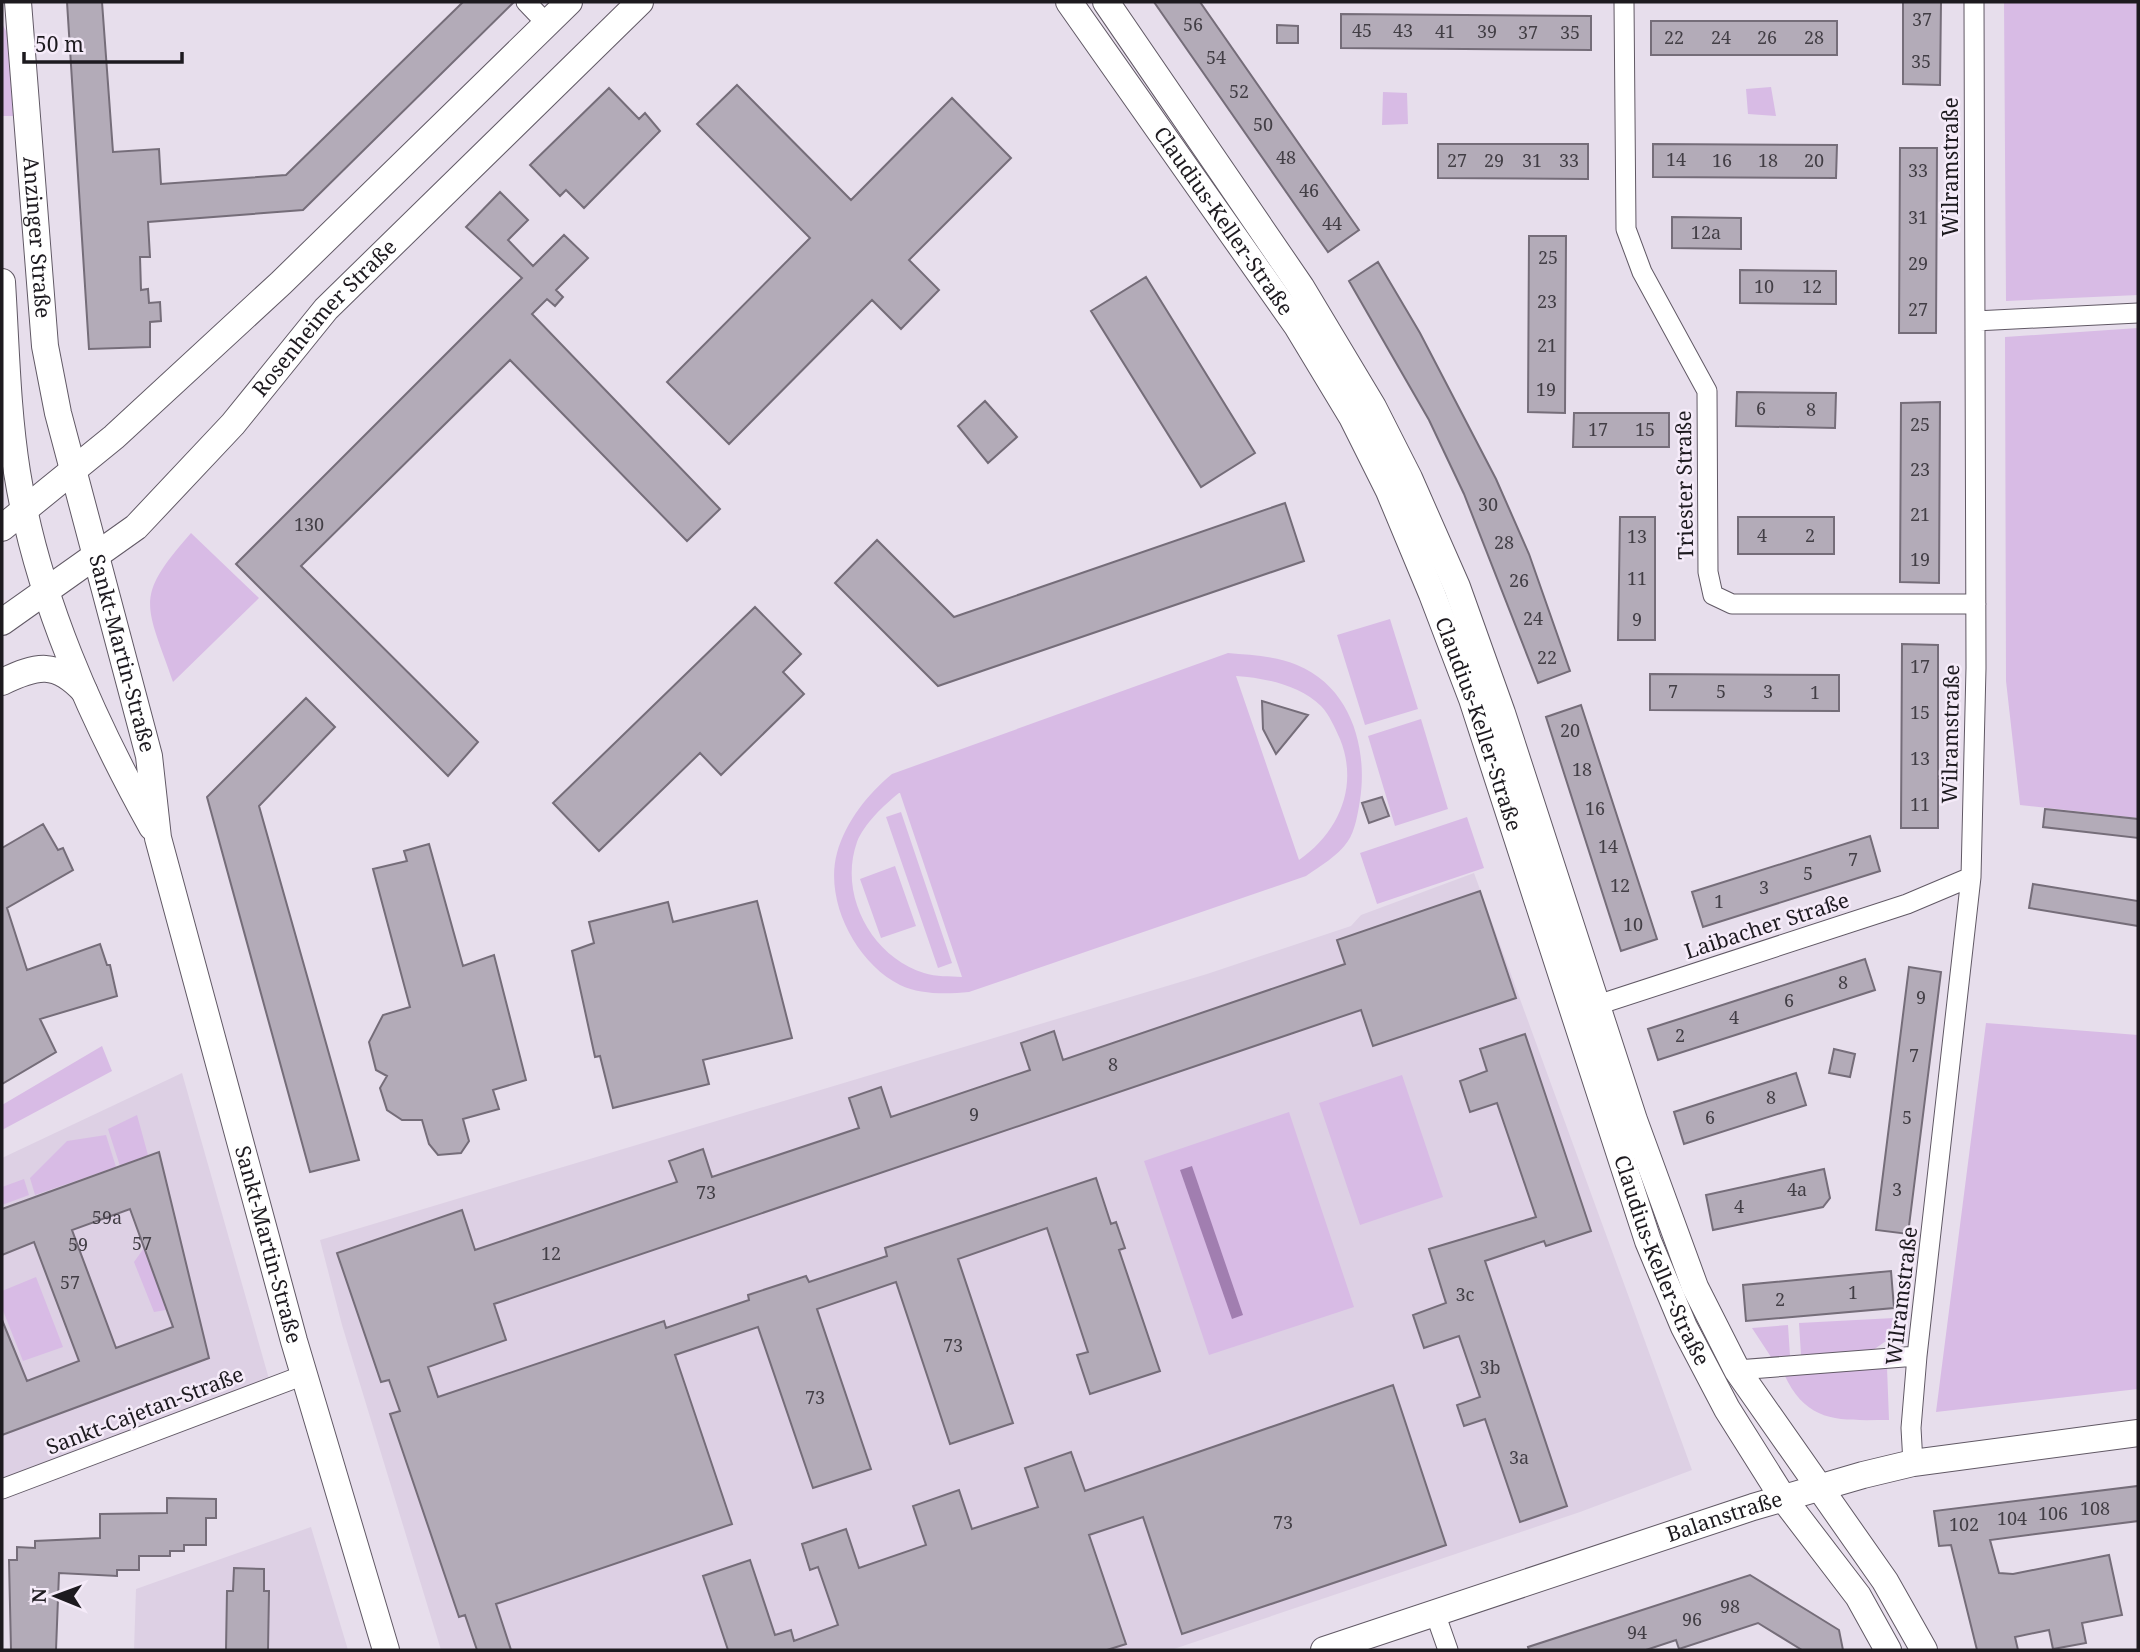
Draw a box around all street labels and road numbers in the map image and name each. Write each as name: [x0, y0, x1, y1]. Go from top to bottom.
street label: Wilramstraße: [1936, 97, 1964, 237]
street label: Claudius-Keller-Straße: [1148, 121, 1300, 321]
street label: Anzinger Straße: [17, 155, 58, 319]
street label: Rosenheimer Straße: [246, 233, 402, 402]
street label: Triester Straße: [1669, 410, 1699, 560]
street label: Sankt-Martin-Straße: [83, 551, 162, 755]
street label: Claudius-Keller-Straße: [1429, 613, 1529, 834]
street label: Wilramstraße: [1935, 664, 1965, 804]
street label: Laibacher Straße: [1681, 885, 1853, 965]
street label: Sankt-Martin-Straße: [229, 1143, 309, 1346]
street label: Claudius-Keller-Straße: [1608, 1151, 1717, 1370]
street label: Wilramstraße: [1879, 1225, 1923, 1367]
street label: Sankt-Cajetan-Straße: [42, 1359, 247, 1461]
street label: Balanstraße: [1662, 1484, 1785, 1548]

